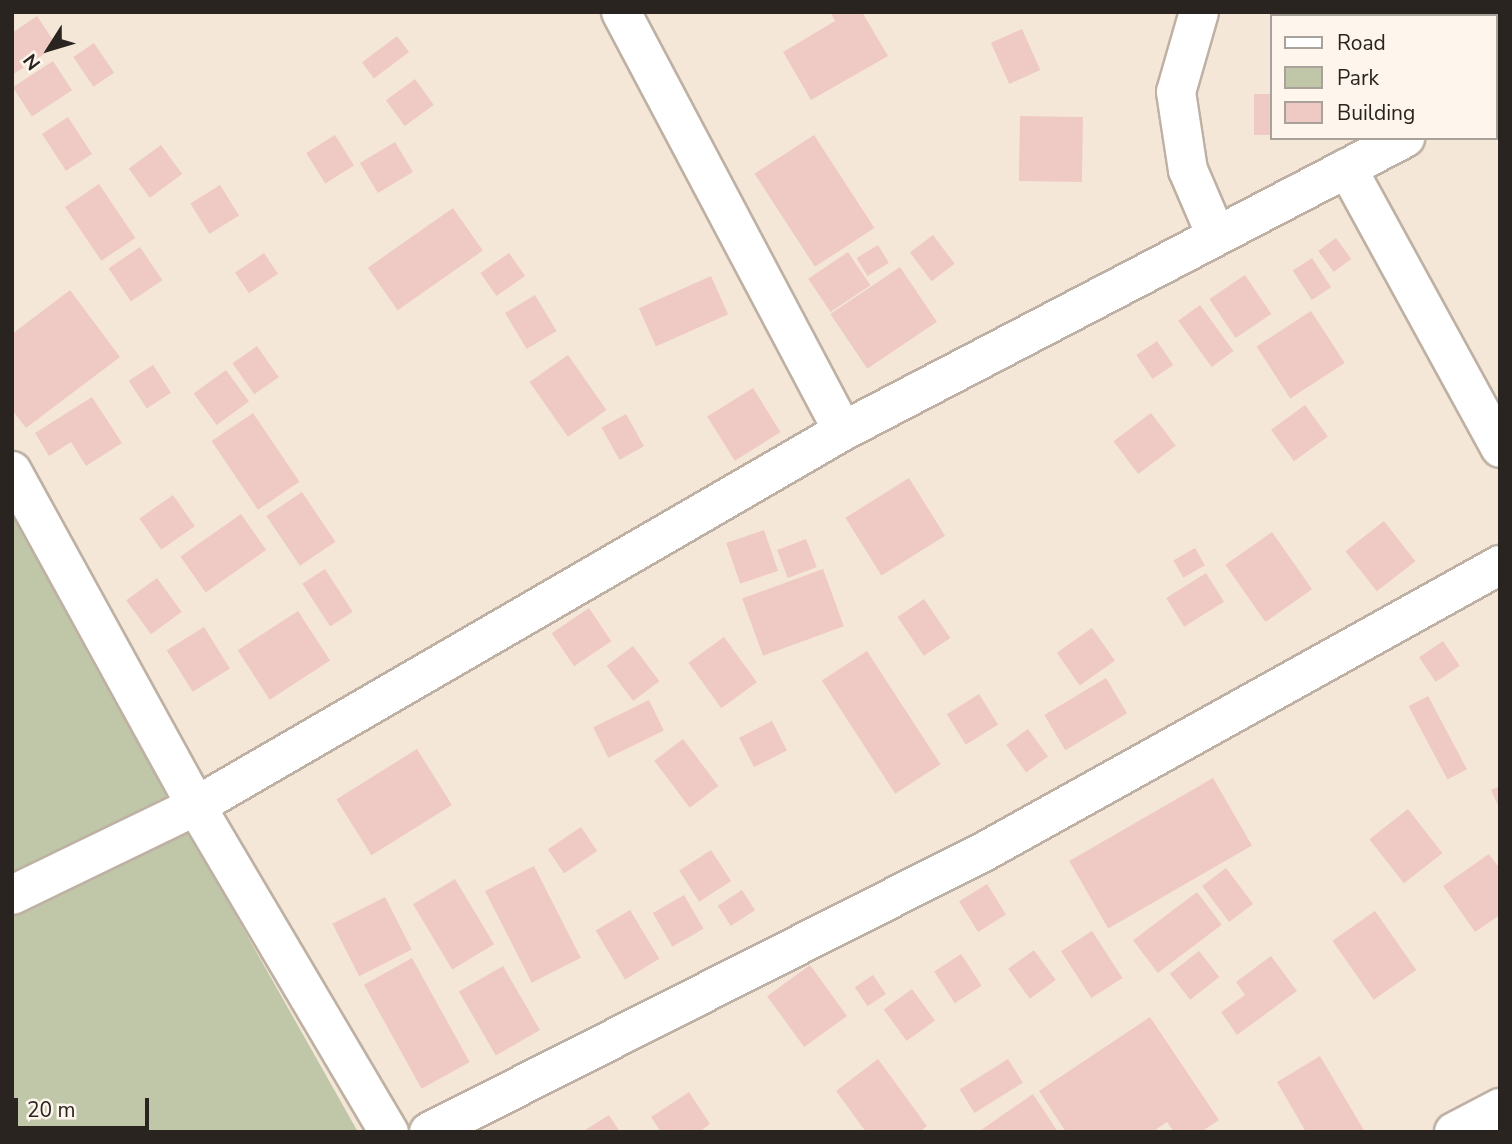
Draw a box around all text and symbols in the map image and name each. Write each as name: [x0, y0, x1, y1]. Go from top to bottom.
north arrow: [14, 14, 84, 84]
legend: [1270, 14, 1498, 140]
text: Road: [1337, 29, 1386, 57]
text: N: [18, 48, 47, 75]
text: Park: [1337, 64, 1379, 92]
text: Building: [1337, 99, 1415, 127]
scale bar: [18, 1084, 152, 1128]
text: 20 m: [27, 1096, 76, 1124]

